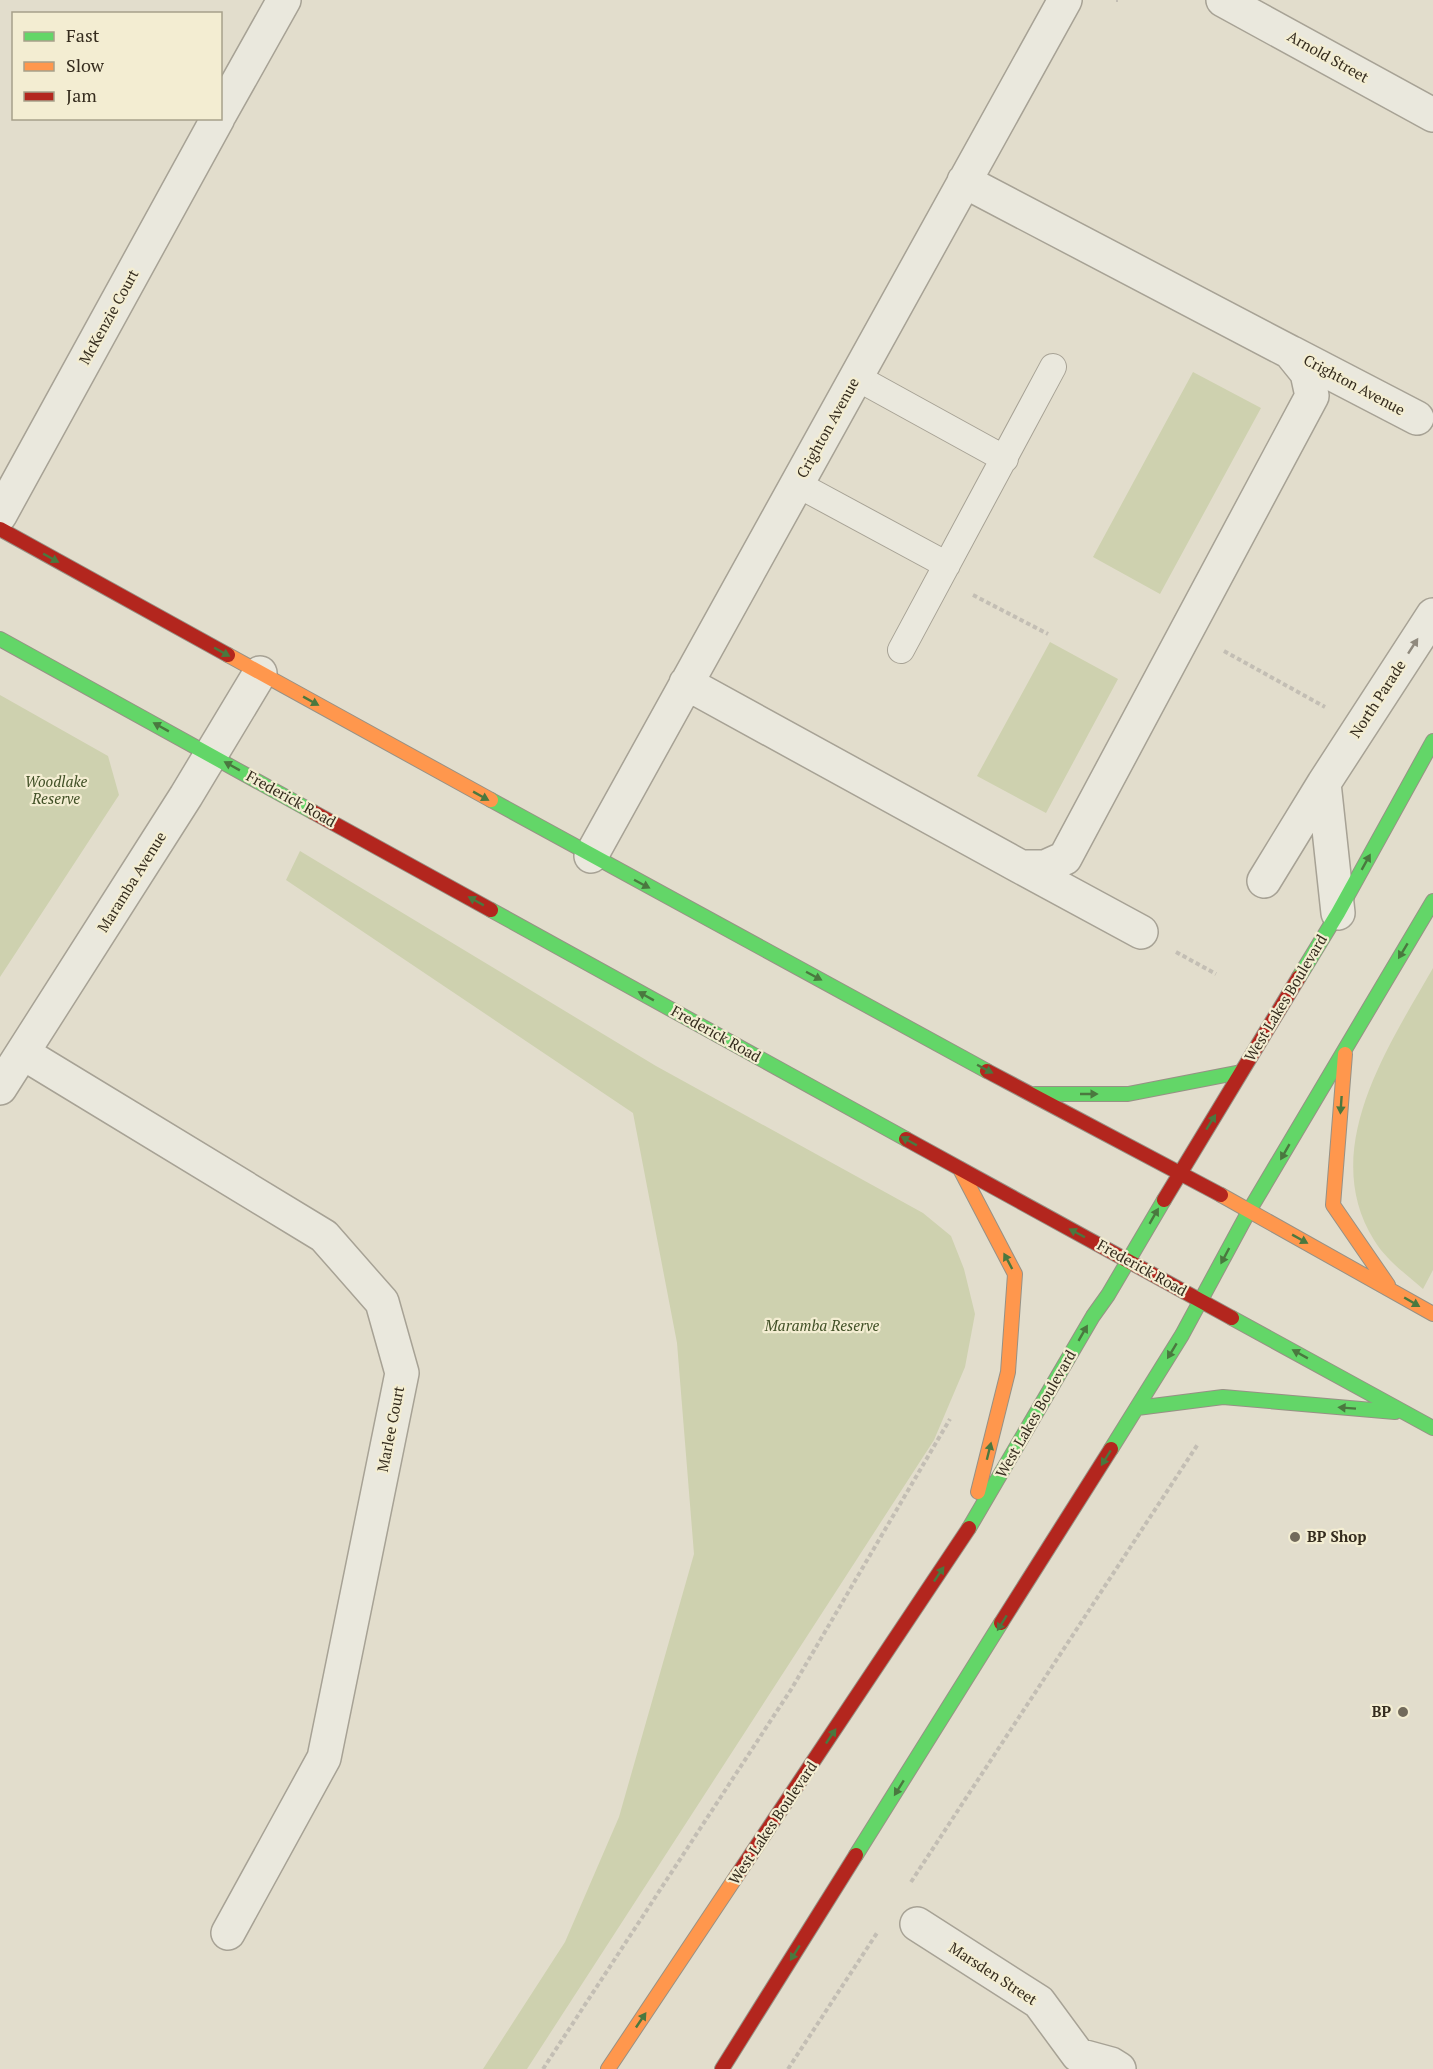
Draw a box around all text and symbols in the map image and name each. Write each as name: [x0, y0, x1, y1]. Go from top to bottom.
legend: [12, 12, 222, 120]
text: Fast: [66, 23, 100, 47]
street label: Arnold Street: [1284, 26, 1373, 87]
text: Slow: [66, 53, 105, 77]
text: Jam: [66, 83, 97, 107]
street label: McKenzie Court: [74, 265, 143, 368]
street label: Crighton Avenue: [1300, 349, 1409, 419]
street label: Crighton Avenue: [791, 374, 863, 481]
one-way arrow: [43, 553, 60, 563]
one-way arrow: [1407, 638, 1418, 654]
one-way arrow: [214, 647, 231, 657]
street label: North Parade: [1345, 656, 1410, 741]
one-way arrow: [303, 696, 320, 706]
one-way arrow: [152, 722, 169, 732]
one-way arrow: [223, 761, 240, 771]
street label: Frederick Road: [243, 765, 340, 831]
park label: Woodlake Reserve: [25, 771, 87, 808]
one-way arrow: [473, 790, 490, 800]
street label: Maramba Avenue: [92, 827, 170, 936]
one-way arrow: [1361, 853, 1371, 870]
one-way arrow: [634, 879, 651, 889]
one-way arrow: [467, 896, 484, 906]
street label: West Lakes Boulevard: [1239, 930, 1331, 1065]
one-way arrow: [1397, 943, 1408, 959]
one-way arrow: [806, 971, 823, 981]
one-way arrow: [638, 991, 655, 1001]
street label: Frederick Road: [668, 1000, 765, 1066]
one-way arrow: [977, 1064, 994, 1074]
one-way arrow: [1080, 1089, 1099, 1099]
one-way arrow: [1336, 1095, 1346, 1114]
one-way arrow: [1205, 1114, 1216, 1130]
one-way arrow: [900, 1136, 917, 1146]
one-way arrow: [1280, 1143, 1290, 1160]
one-way arrow: [1149, 1207, 1159, 1224]
one-way arrow: [1068, 1228, 1085, 1238]
street label: Frederick Road: [1094, 1234, 1191, 1300]
one-way arrow: [1292, 1234, 1309, 1244]
one-way arrow: [1220, 1247, 1230, 1264]
one-way arrow: [1003, 1252, 1013, 1269]
one-way arrow: [1404, 1296, 1420, 1307]
park label: Maramba Reserve: [764, 1315, 879, 1335]
one-way arrow: [1078, 1324, 1088, 1341]
one-way arrow: [1166, 1343, 1177, 1359]
street label: West Lakes Boulevard: [990, 1346, 1080, 1481]
one-way arrow: [1291, 1349, 1308, 1359]
street label: Marlee Court: [372, 1384, 408, 1473]
one-way arrow: [1338, 1404, 1357, 1413]
one-way arrow: [984, 1442, 994, 1461]
one-way arrow: [1101, 1450, 1112, 1466]
place label: BP Shop: [1307, 1526, 1366, 1546]
marker: BP Shop: [1288, 1530, 1302, 1544]
one-way arrow: [933, 1566, 944, 1582]
one-way arrow: [997, 1615, 1008, 1631]
place label: BP: [1372, 1701, 1391, 1721]
marker: BP: [1396, 1705, 1410, 1719]
one-way arrow: [825, 1728, 836, 1744]
street label: West Lakes Boulevard: [723, 1757, 821, 1888]
one-way arrow: [893, 1780, 904, 1796]
street label: Marsden Street: [946, 1937, 1042, 2009]
one-way arrow: [790, 1945, 801, 1961]
one-way arrow: [635, 2013, 647, 2029]

